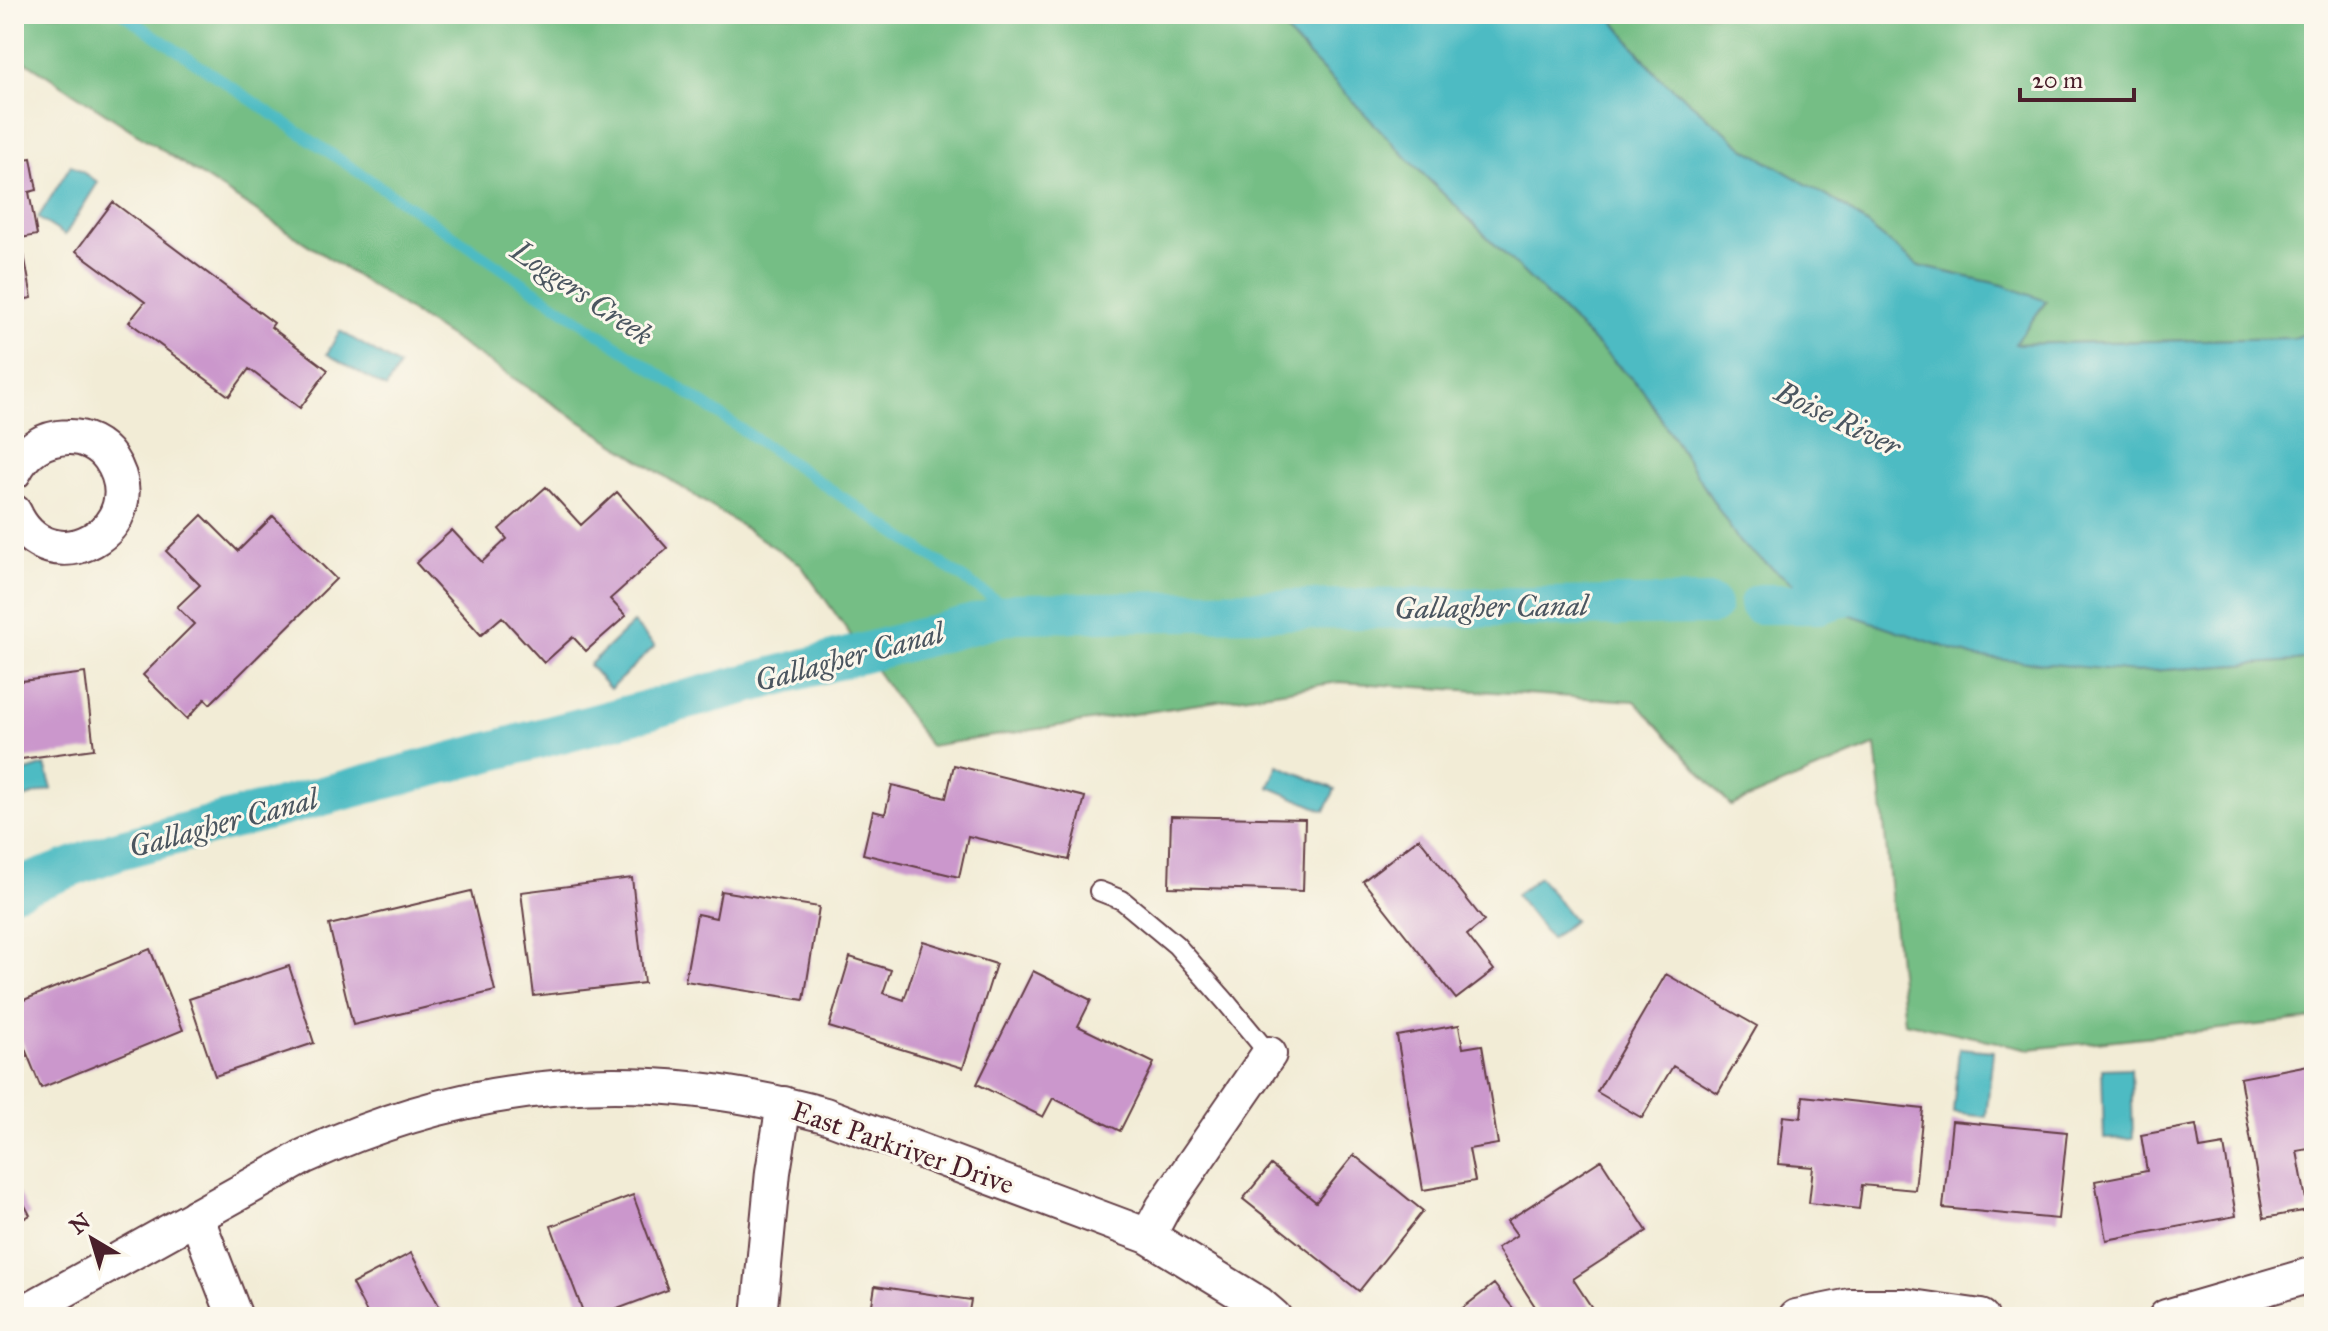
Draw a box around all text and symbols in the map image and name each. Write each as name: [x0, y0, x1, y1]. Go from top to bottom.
scale bar: [2020, 52, 2134, 102]
text: 20 m: [2032, 65, 2083, 95]
water label: Loggers Creek: [503, 232, 659, 353]
water label: Boise River: [1768, 372, 1908, 465]
water label: Gallagher Canal: [1394, 587, 1591, 627]
water label: Gallagher Canal: [751, 614, 950, 699]
water label: Gallagher Canal: [125, 780, 324, 865]
street label: East Parkriver Drive: [787, 1093, 1018, 1202]
north arrow: [52, 1199, 132, 1279]
text: N: [64, 1207, 96, 1240]

